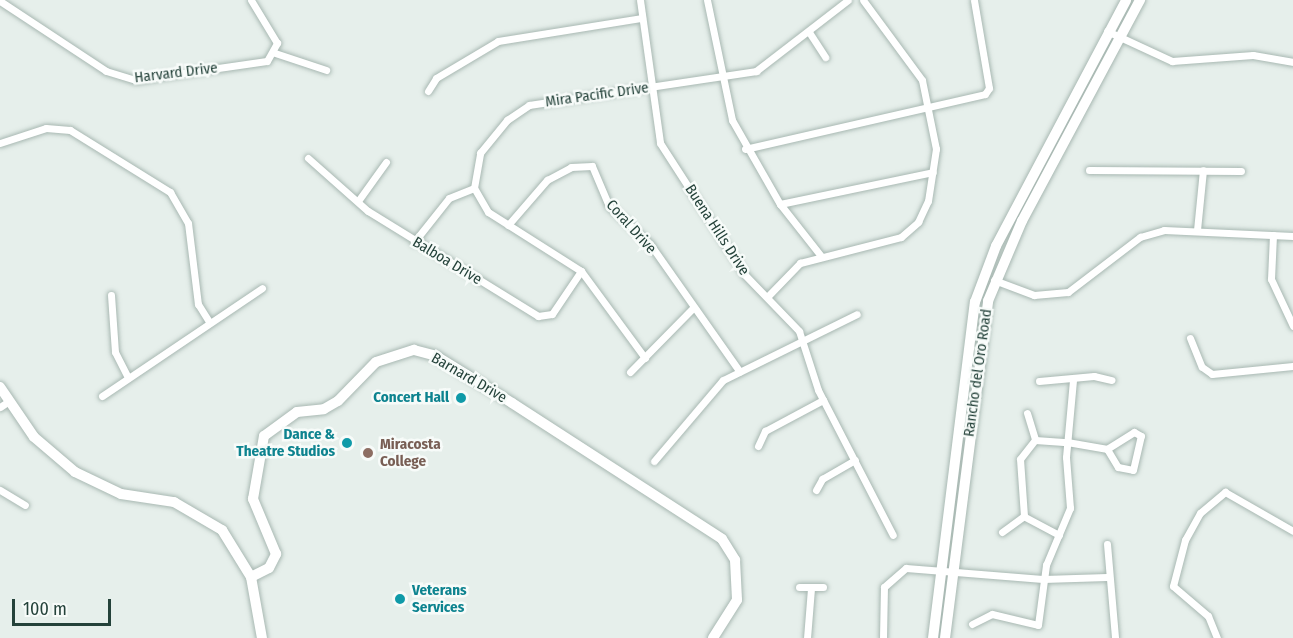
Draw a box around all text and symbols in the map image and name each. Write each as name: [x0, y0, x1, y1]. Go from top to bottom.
street label: Harvard Drive: [133, 59, 219, 87]
street label: Mira Pacific Drive: [544, 79, 650, 111]
street label: Buena Hills Drive: [681, 181, 753, 279]
street label: Coral Drive: [602, 196, 660, 258]
street label: Balboa Drive: [409, 233, 485, 289]
street label: Rancho del Oro Road: [960, 308, 996, 438]
street label: Barnard Drive: [428, 349, 510, 407]
place label: Concert Hall: [373, 389, 449, 407]
marker: Concert Hall: [454, 391, 468, 405]
place label: Dance & Theatre Studios: [236, 425, 335, 460]
place label: Miracosta College: [380, 435, 441, 470]
marker: Dance & Theatre Studios: [340, 436, 354, 450]
marker: Miracosta College: [361, 446, 375, 460]
place label: Veterans Services: [412, 581, 467, 616]
scale bar: [15, 587, 114, 625]
marker: Veterans Services: [393, 592, 407, 606]
text: 100 m: [23, 598, 67, 620]

